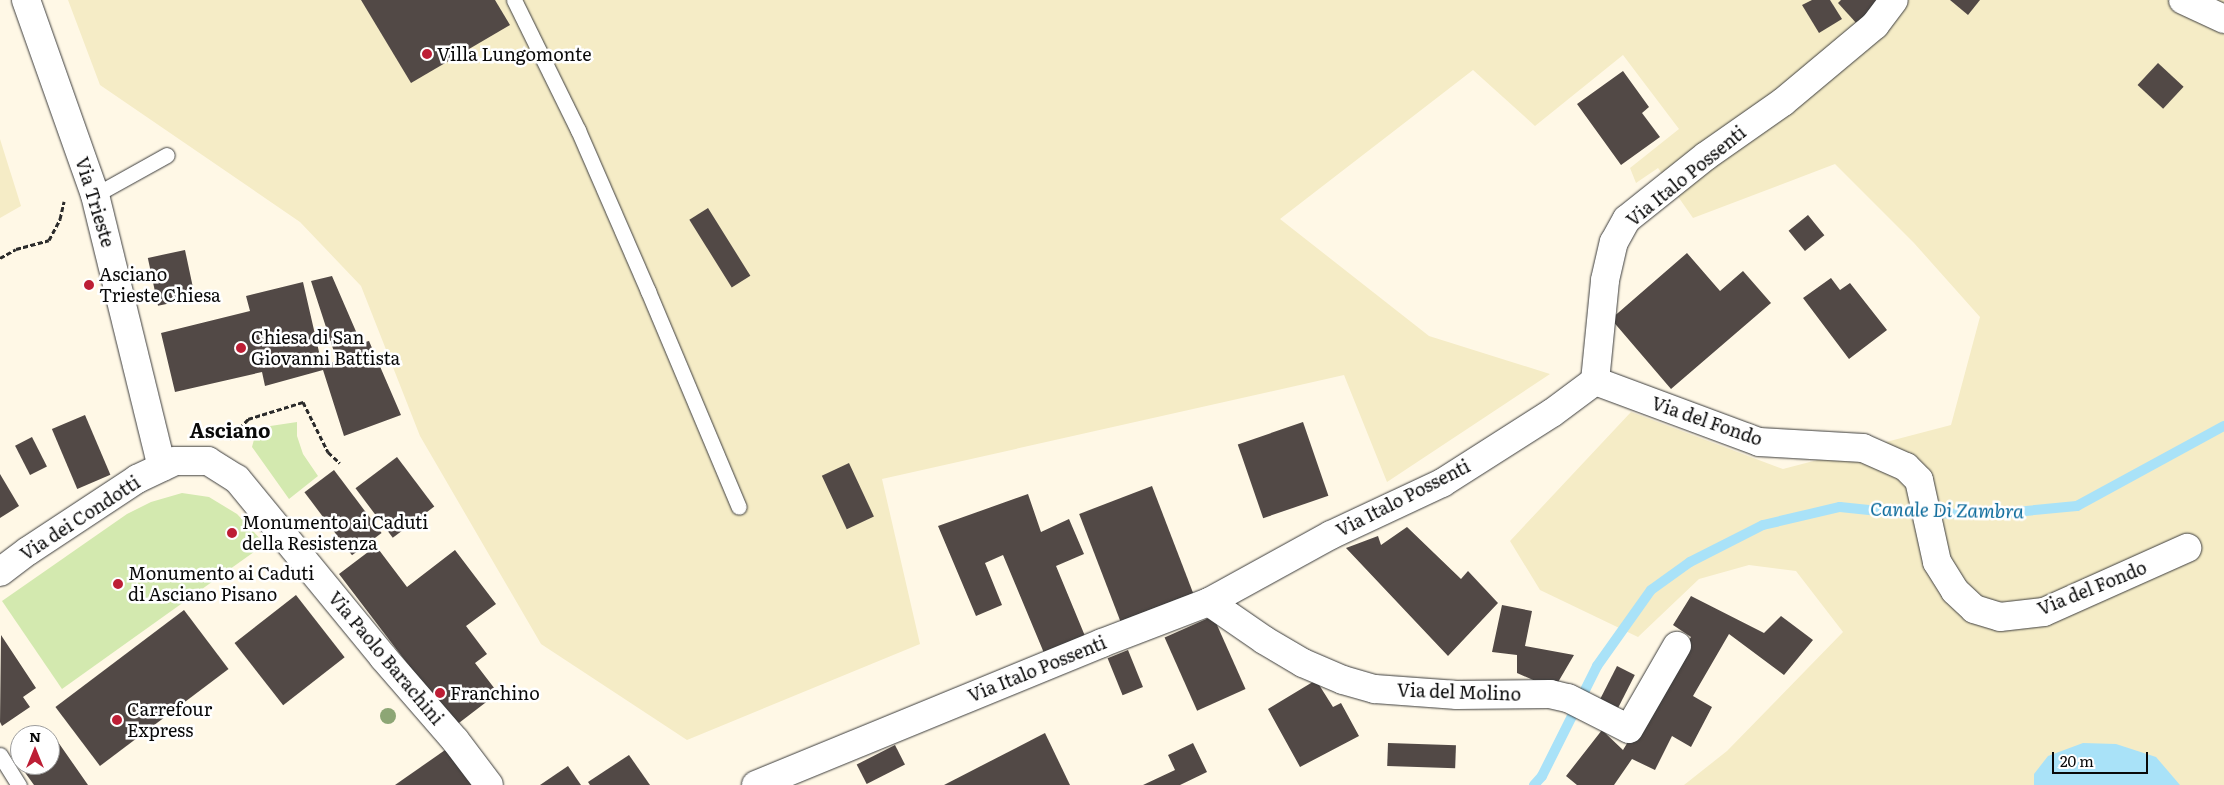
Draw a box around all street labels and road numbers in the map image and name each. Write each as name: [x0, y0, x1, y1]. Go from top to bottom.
street label: Via Italo Possenti: [1622, 121, 1750, 231]
street label: Via Trieste: [71, 154, 119, 250]
street label: Via del Fondo: [1649, 392, 1765, 450]
street label: Via Italo Possenti: [1332, 455, 1474, 541]
street label: Via dei Condotti: [16, 471, 144, 565]
street label: Via del Fondo: [2034, 556, 2150, 620]
street label: Via Paolo Barachini: [324, 587, 448, 729]
street label: Via Italo Possenti: [965, 631, 1109, 707]
street label: Via del Molino: [1397, 679, 1521, 705]

